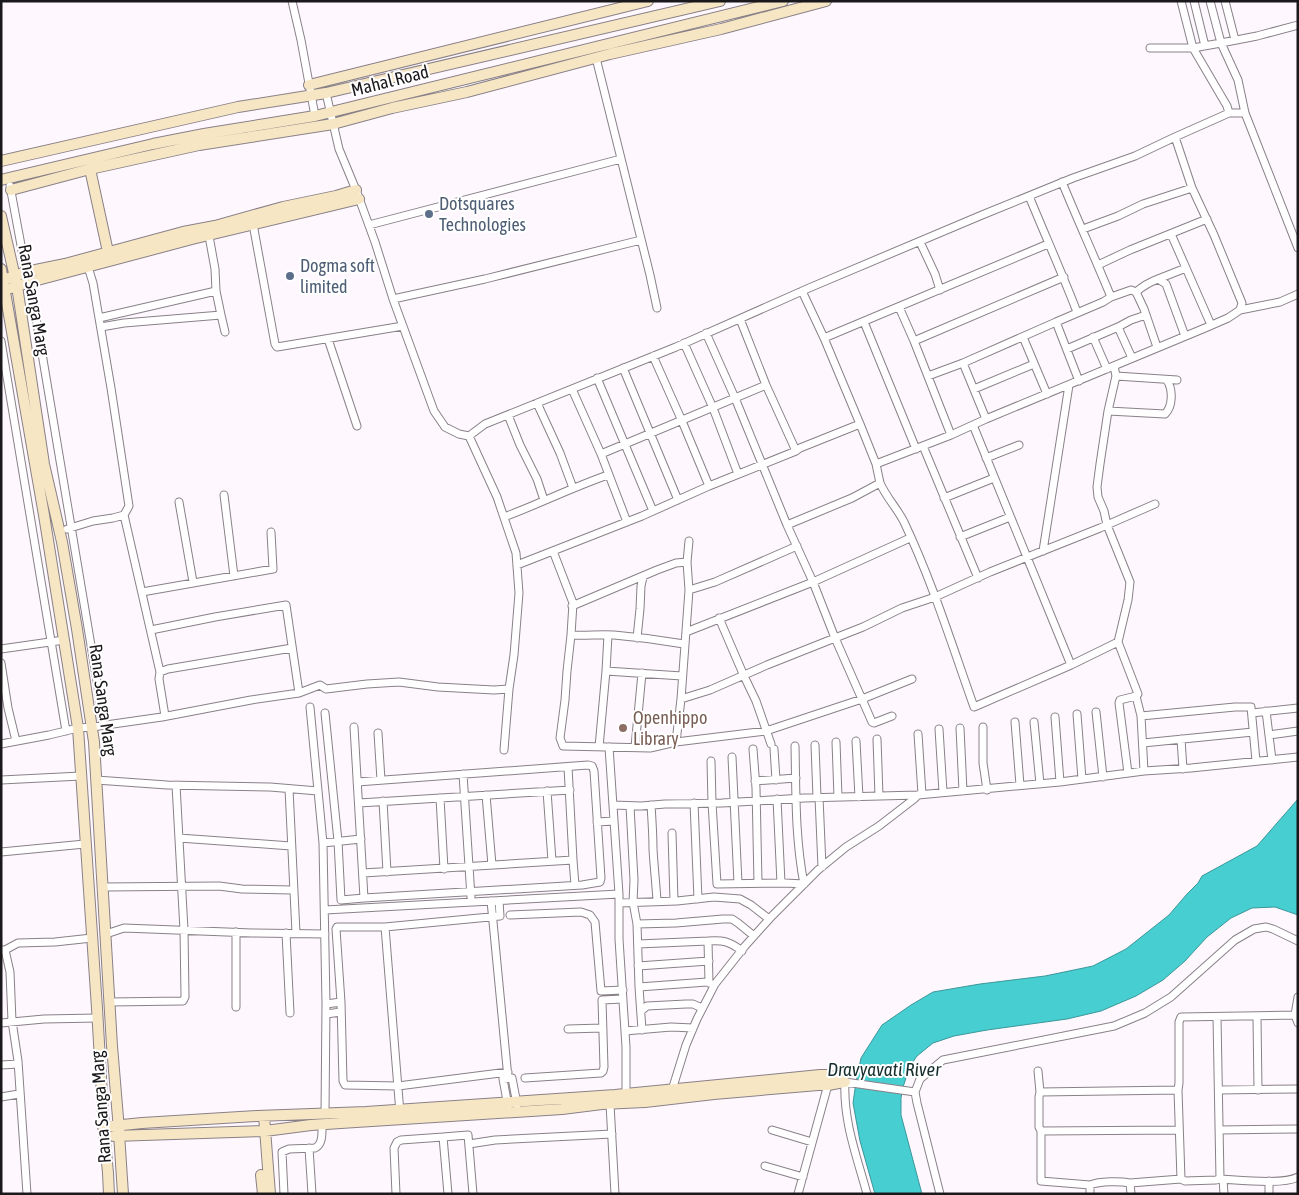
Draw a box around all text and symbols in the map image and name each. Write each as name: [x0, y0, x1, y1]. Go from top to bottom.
street label: Mahal Road: [349, 61, 431, 100]
place label: Dotsquares Technologies: [439, 193, 526, 235]
marker: Dotsquares Technologies: [423, 208, 435, 220]
street label: Rana Sanga Marg: [14, 243, 55, 358]
place label: Dogma soft limited: [300, 255, 375, 297]
marker: Dogma soft limited: [284, 270, 296, 282]
street label: Rana Sanga Marg: [85, 643, 122, 757]
place label: Openhippo Library: [633, 707, 707, 749]
marker: Openhippo Library: [617, 722, 629, 734]
street label: Rana Sanga Marg: [86, 1050, 115, 1164]
water label: Dravyavati River: [827, 1058, 942, 1080]

